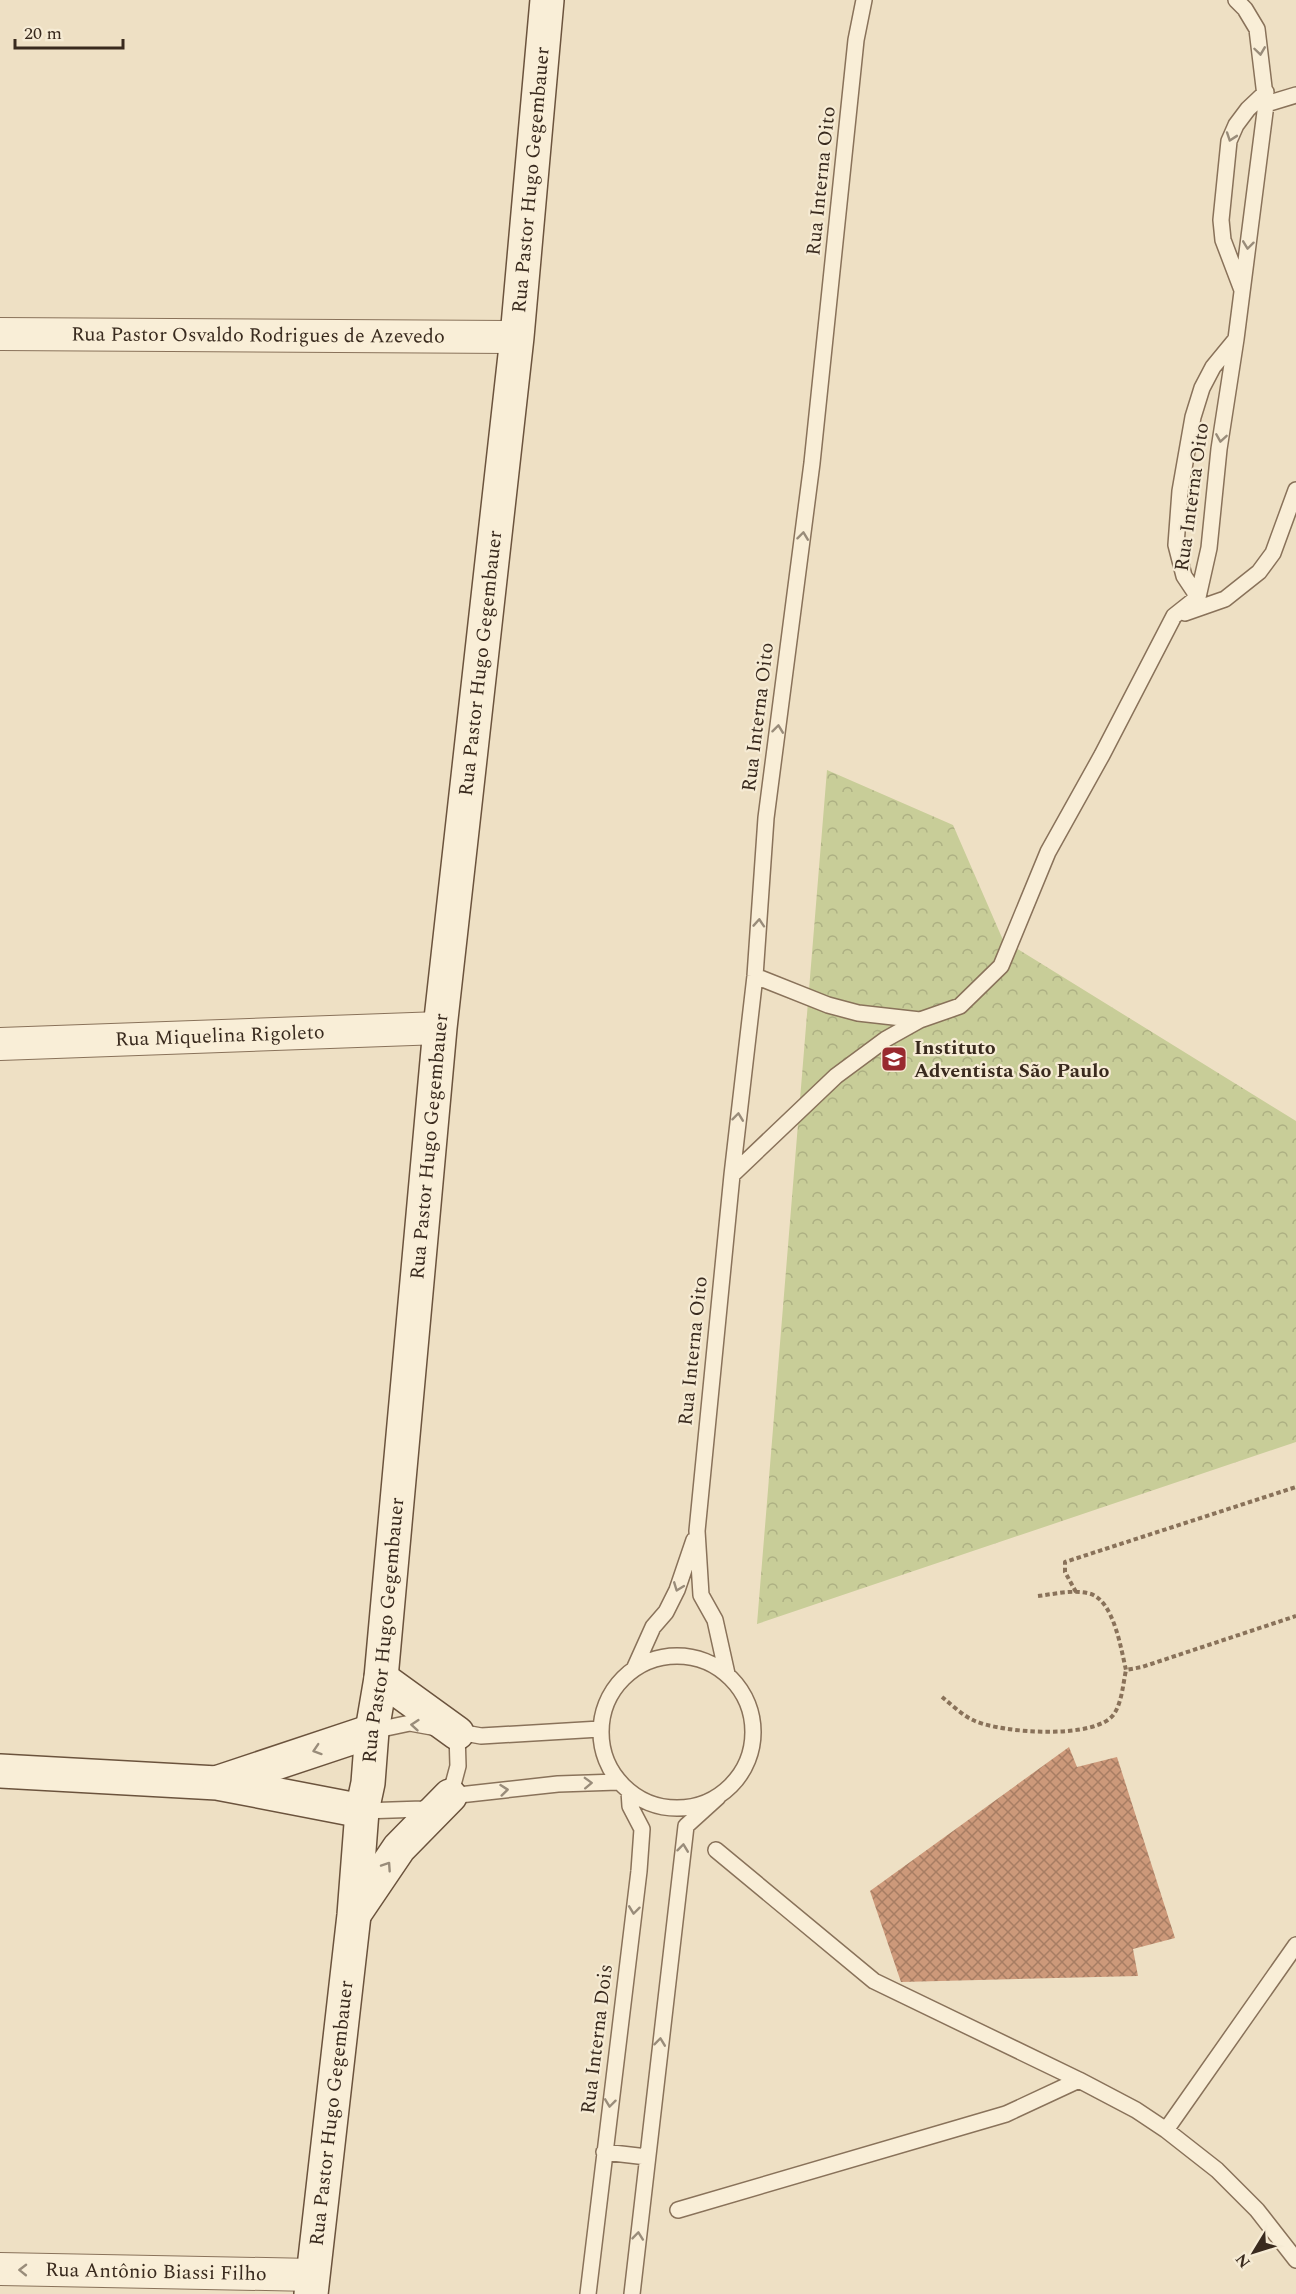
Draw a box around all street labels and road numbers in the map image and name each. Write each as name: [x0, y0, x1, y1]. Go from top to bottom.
street label: Rua Pastor Hugo Gegembauer: [504, 45, 558, 314]
street label: Rua Interna Oito: [798, 105, 844, 257]
street label: Rua Pastor Osvaldo Rodrigues de Azevedo: [71, 319, 445, 352]
street label: Rua Interna Oito: [1167, 421, 1217, 573]
street label: Rua Pastor Hugo Gegembauer: [451, 529, 510, 798]
street label: Rua Interna Oito: [734, 641, 782, 793]
street label: Rua Pastor Hugo Gegembauer: [402, 1012, 457, 1281]
street label: Rua Miquelina Rigoleto: [114, 1017, 325, 1055]
street label: Rua Interna Oito: [670, 1275, 716, 1427]
street label: Rua Pastor Hugo Gegembauer: [355, 1496, 412, 1764]
street label: Rua Interna Dois: [573, 1962, 621, 2116]
street label: Rua Pastor Hugo Gegembauer: [302, 1979, 361, 2248]
street label: Rua Antônio Biassi Filho: [45, 2255, 267, 2289]

